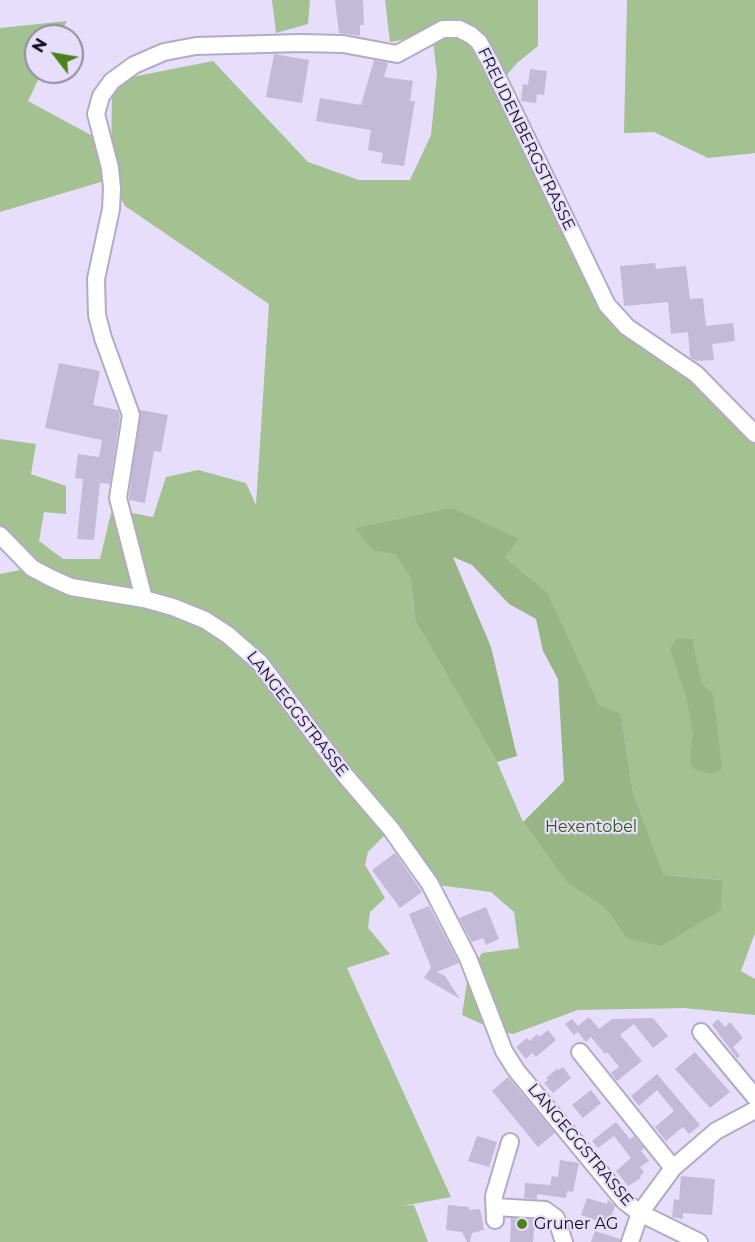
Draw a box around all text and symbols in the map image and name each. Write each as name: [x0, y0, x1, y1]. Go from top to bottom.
north arrow: [24, 24, 84, 84]
text: N: [28, 35, 51, 56]
street label: FREUDENBERGSTRASSE: [473, 44, 579, 234]
street label: LANGEGGSTRASSE: [242, 647, 352, 781]
park label: Hexentobel: [545, 817, 637, 837]
street label: LANGEGGSTRASSE: [523, 1080, 637, 1210]
place label: Gruner AG: [534, 1214, 618, 1234]
marker: Gruner AG: [515, 1217, 529, 1231]

